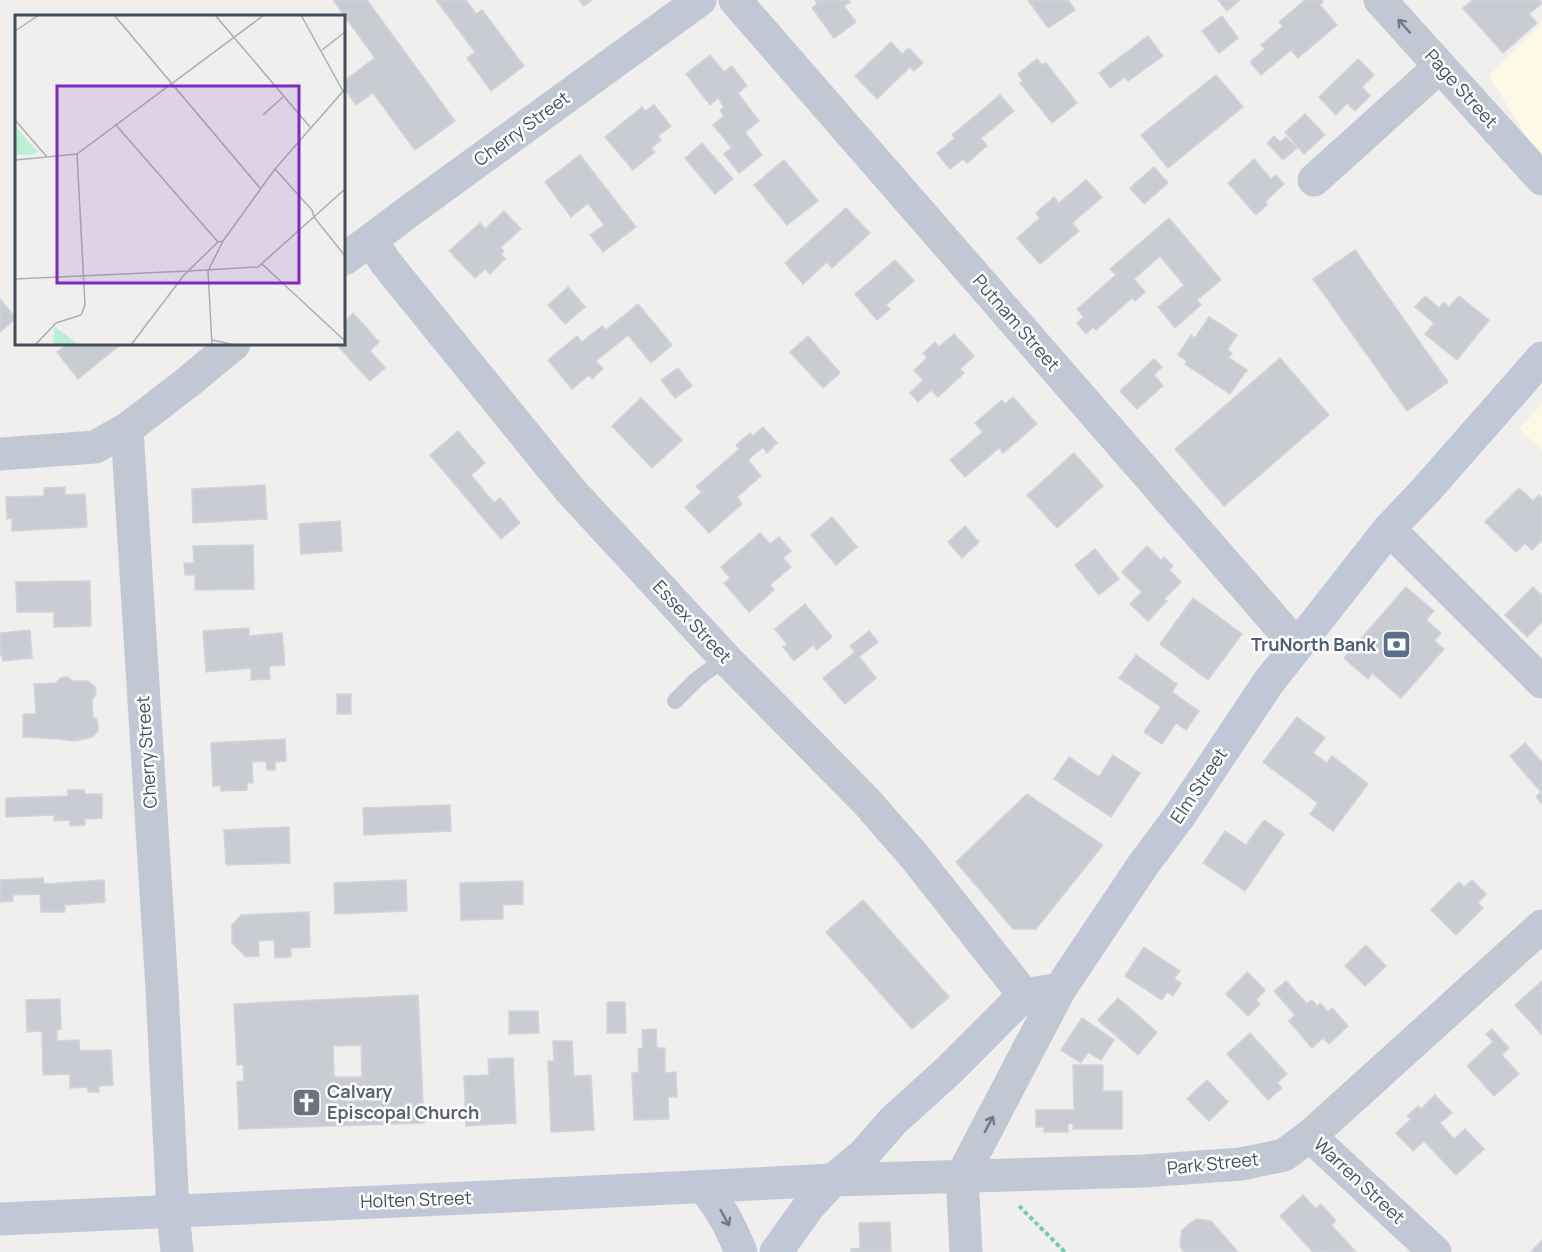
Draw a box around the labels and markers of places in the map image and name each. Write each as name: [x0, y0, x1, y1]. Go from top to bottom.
bank icon: TruNorth Bank: [1381, 629, 1413, 661]
place label: TruNorth Bank: [1251, 632, 1377, 656]
place label: Calvary Episcopal Church: [327, 1079, 479, 1124]
church icon: Calvary Episcopal Church: [290, 1086, 322, 1118]

